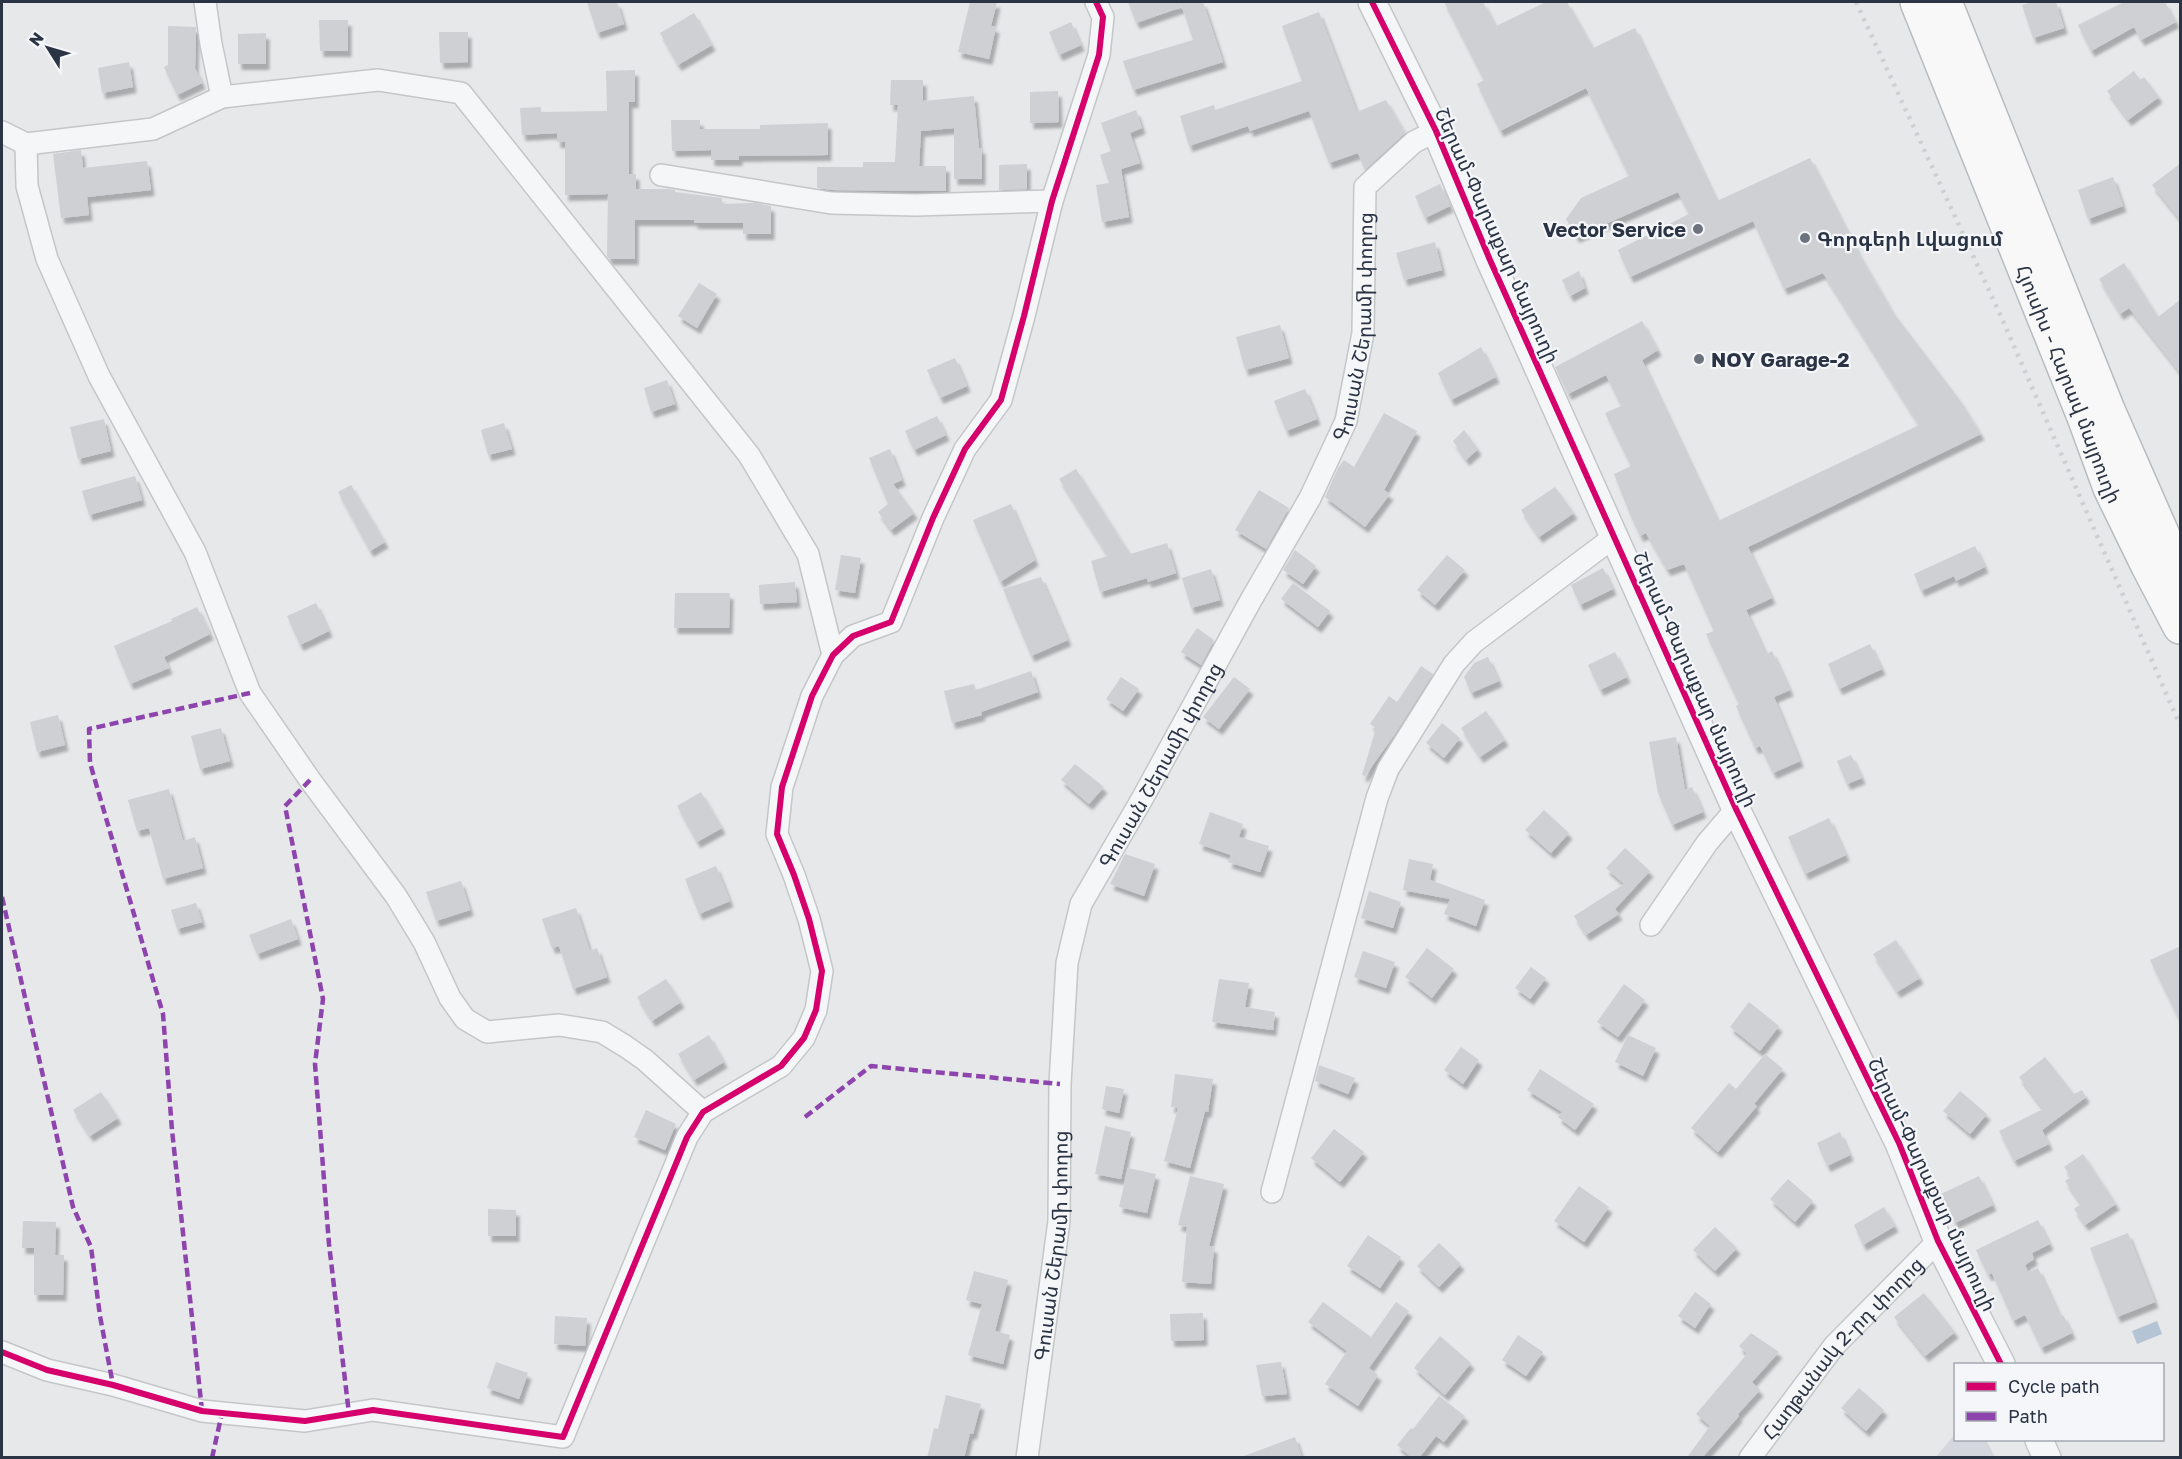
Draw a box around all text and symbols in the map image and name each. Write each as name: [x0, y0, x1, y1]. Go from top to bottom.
north arrow: [18, 18, 78, 78]
text: N: [24, 28, 48, 50]
street label: Շերամ-Փարաքար մայրուղի: [1430, 103, 1565, 367]
street label: Գուսան Շերամի փողոց: [1326, 212, 1378, 445]
place label: Vector Service: [1543, 217, 1686, 241]
marker: Vector Service: [1691, 222, 1705, 236]
place label: Գորգերի Լվացում: [1817, 226, 2004, 251]
marker: Գորգերի Լվացում: [1798, 231, 1812, 245]
street label: Հյուսիս - Հարավ մայրուղի: [2012, 261, 2127, 507]
place label: NOY Garage-2: [1711, 347, 1850, 371]
marker: NOY Garage-2: [1692, 352, 1706, 366]
street label: Շերամ-Փարաքար մայրուղի: [1628, 547, 1763, 811]
street label: Գուսան Շերամի փողոց: [1093, 658, 1227, 872]
street label: Շերամ-Փարաքար մայրուղի: [1863, 1053, 2002, 1315]
street label: Գուսան Շերամի փողոց: [1028, 1130, 1073, 1362]
street label: Հաղթանակ 2-րդ փողոց: [1756, 1251, 1929, 1444]
legend: [1954, 1363, 2164, 1441]
text: Cycle path: [2008, 1375, 2100, 1397]
text: Path: [2008, 1405, 2048, 1427]

